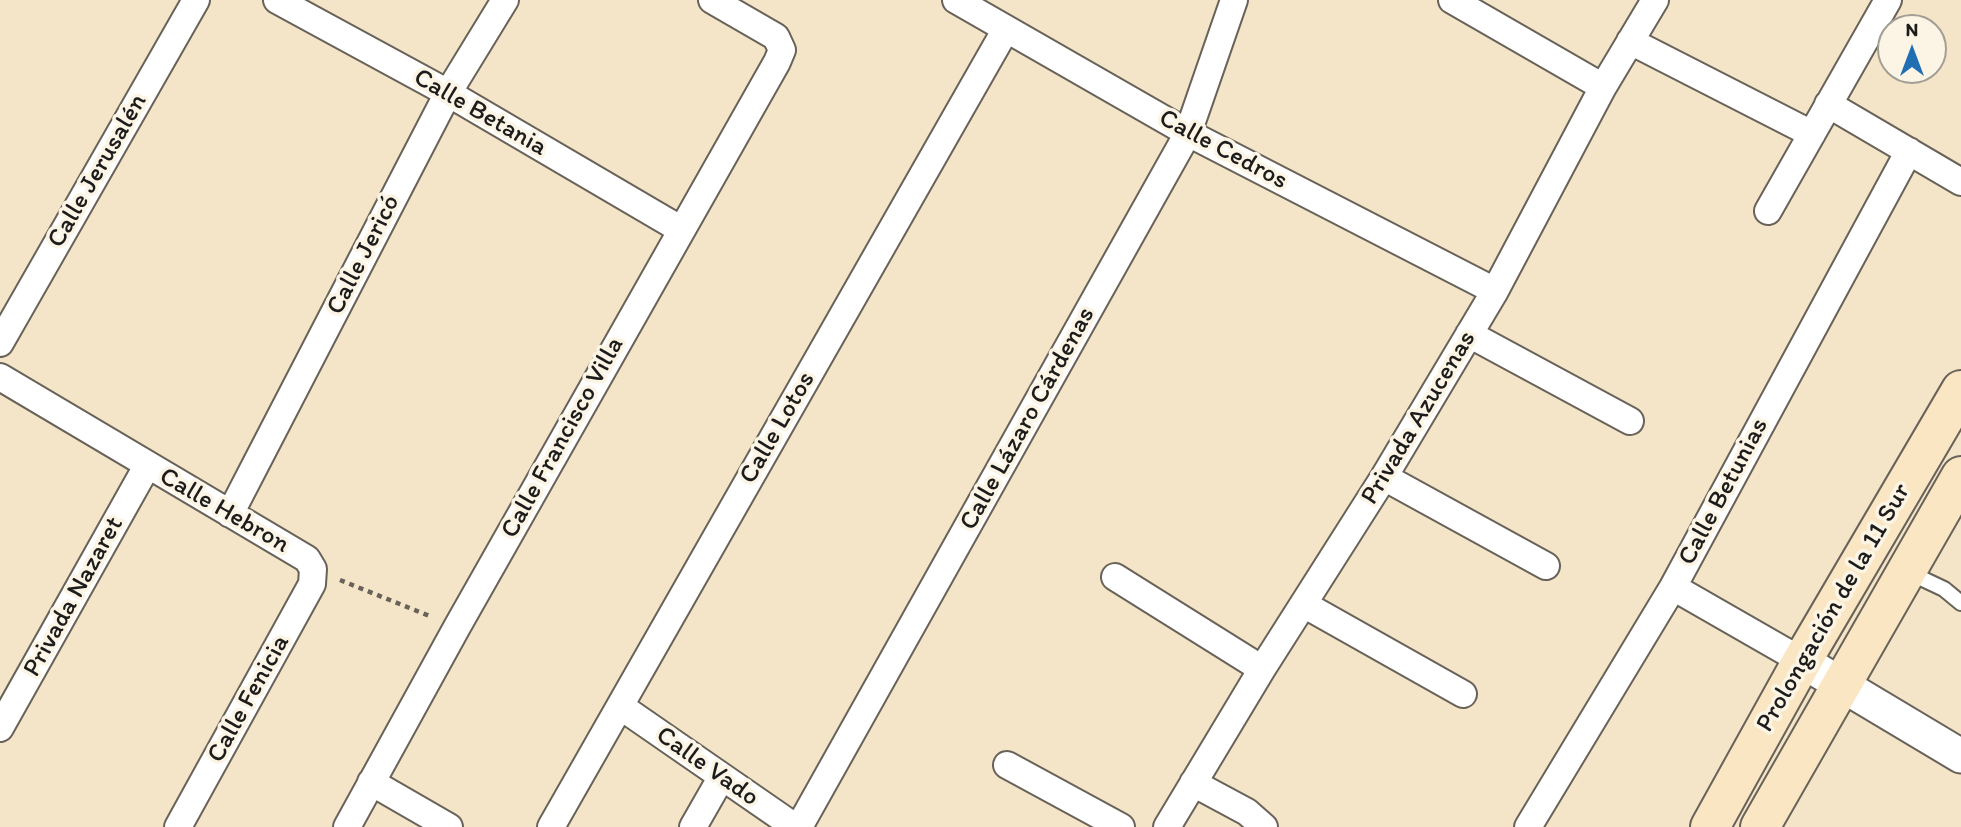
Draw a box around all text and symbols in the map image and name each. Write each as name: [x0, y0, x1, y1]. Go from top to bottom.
north arrow: [1877, 14, 1947, 84]
text: N: [1906, 18, 1918, 41]
street label: Calle Betania: [408, 62, 552, 164]
street label: Calle Jerusalén: [41, 89, 155, 253]
street label: Calle Cedros: [1153, 103, 1293, 197]
street label: Calle Jericó: [320, 190, 408, 320]
street label: Calle Lázaro Cárdenas: [954, 302, 1102, 536]
street label: Privada Azucenas: [1355, 325, 1483, 511]
street label: Calle Francisco Villa: [495, 332, 631, 544]
street label: Calle Lotos: [733, 366, 823, 490]
street label: Calle Betunias: [1672, 413, 1776, 571]
street label: Calle Hebron: [153, 461, 295, 561]
street label: Prolongación de la 11 Sur: [1750, 478, 1918, 738]
street label: Privada Nazaret: [17, 512, 131, 682]
street label: Calle Fenicia: [201, 630, 297, 768]
street label: Calle Vado: [650, 720, 764, 814]

